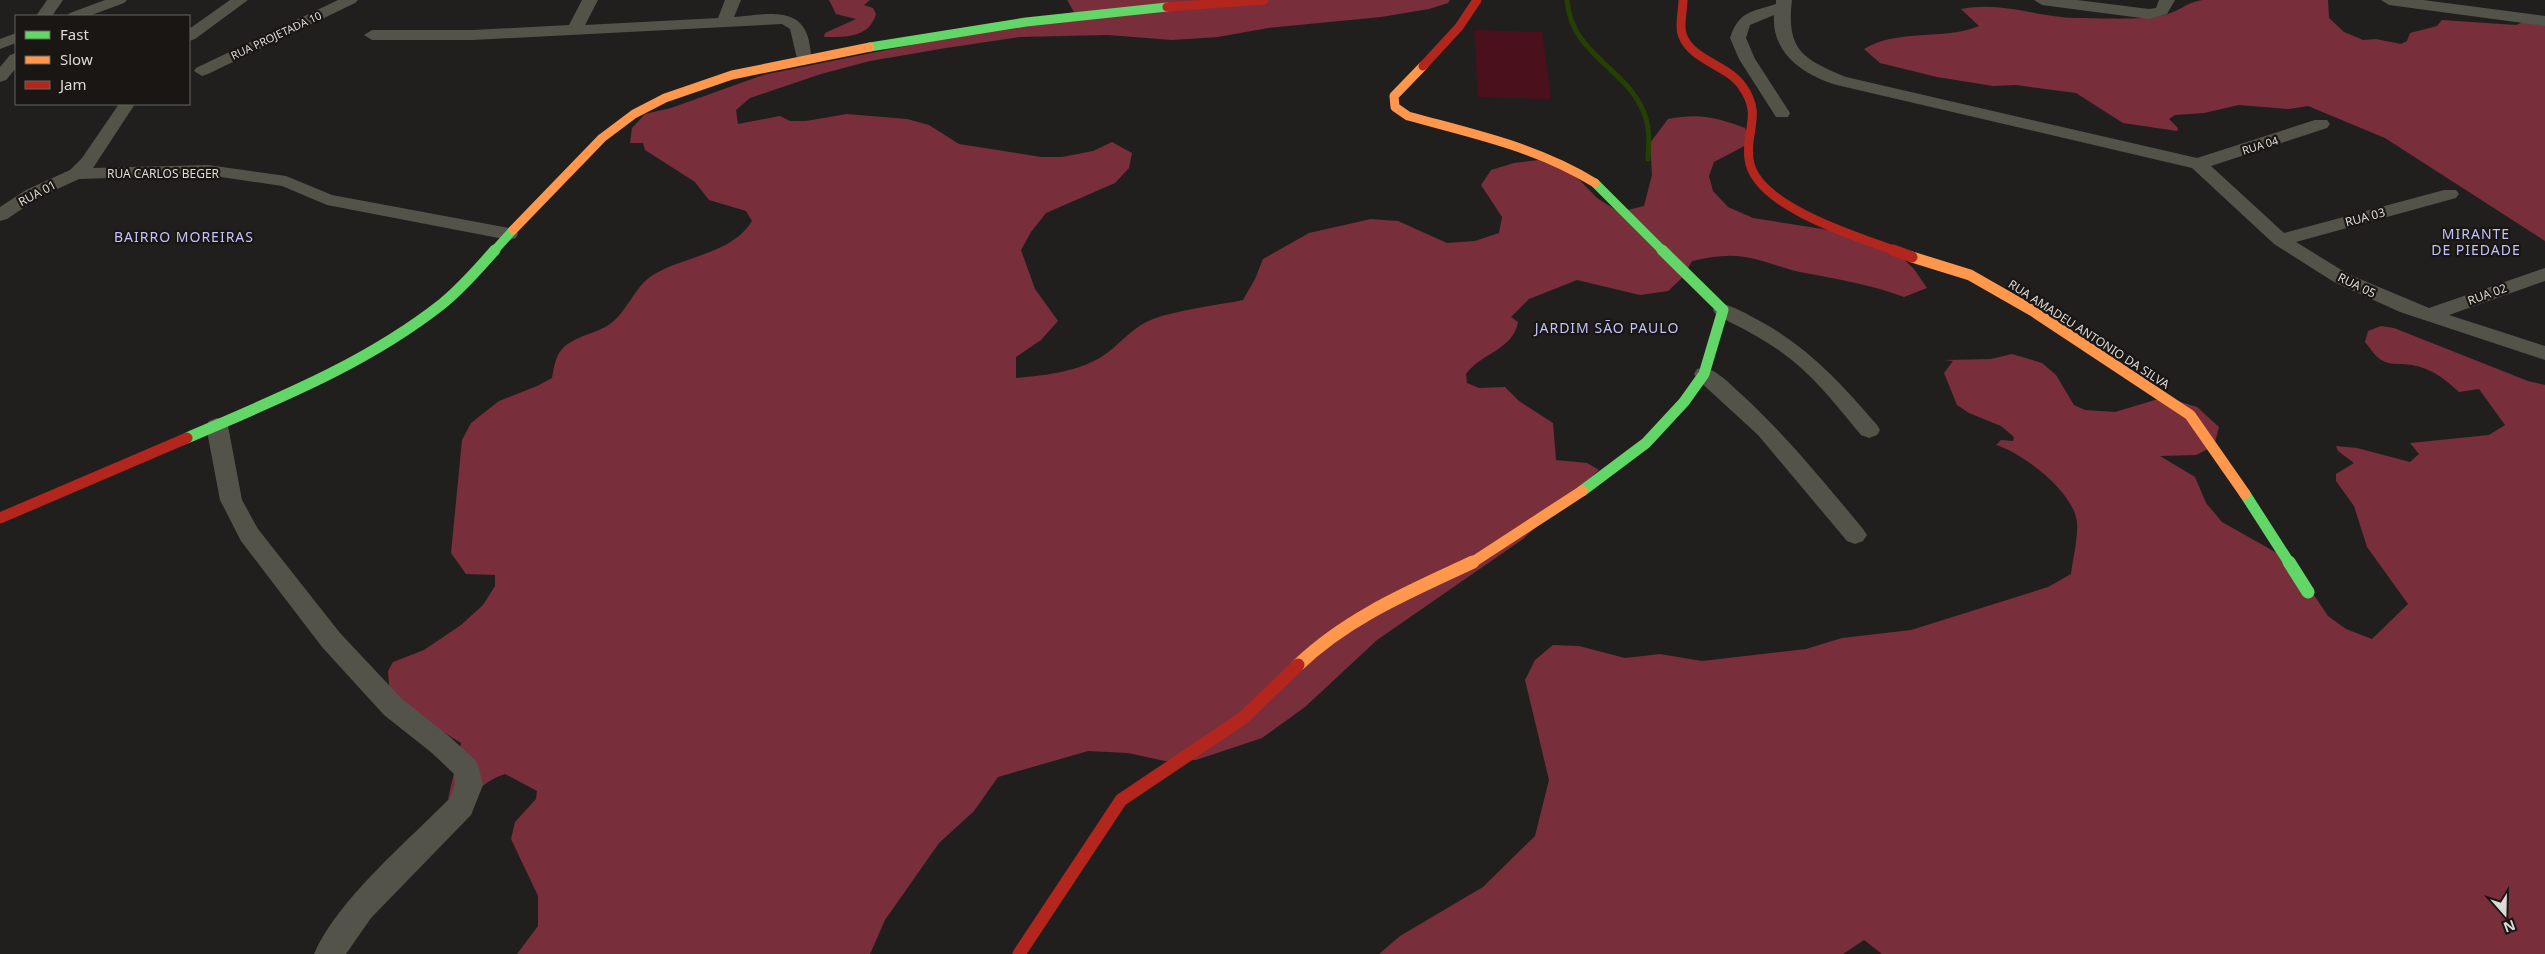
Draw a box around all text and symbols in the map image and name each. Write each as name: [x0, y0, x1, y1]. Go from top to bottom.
street label: RUA PROJETADA 10: [228, 7, 324, 63]
legend: [15, 15, 190, 105]
text: Fast: [60, 24, 89, 44]
text: Slow: [60, 49, 93, 69]
text: Jam: [58, 74, 87, 94]
street label: RUA 04: [2240, 132, 2281, 158]
street label: RUA CARLOS BEGER: [107, 165, 220, 182]
street label: RUA 01: [15, 176, 59, 210]
street label: RUA 03: [2343, 203, 2387, 230]
district label: MIRANTE DE PIEDADE: [2431, 224, 2521, 259]
district label: BAIRRO MOREIRAS: [114, 227, 254, 246]
street label: RUA 05: [2335, 268, 2379, 302]
street label: RUA AMADEU ANTONIO DA SILVA: [2005, 275, 2173, 393]
street label: RUA 02: [2465, 279, 2509, 309]
district label: JARDIM SÃO PAULO: [1533, 318, 1679, 337]
north arrow: [2480, 889, 2530, 939]
text: N: [2501, 916, 2518, 938]

